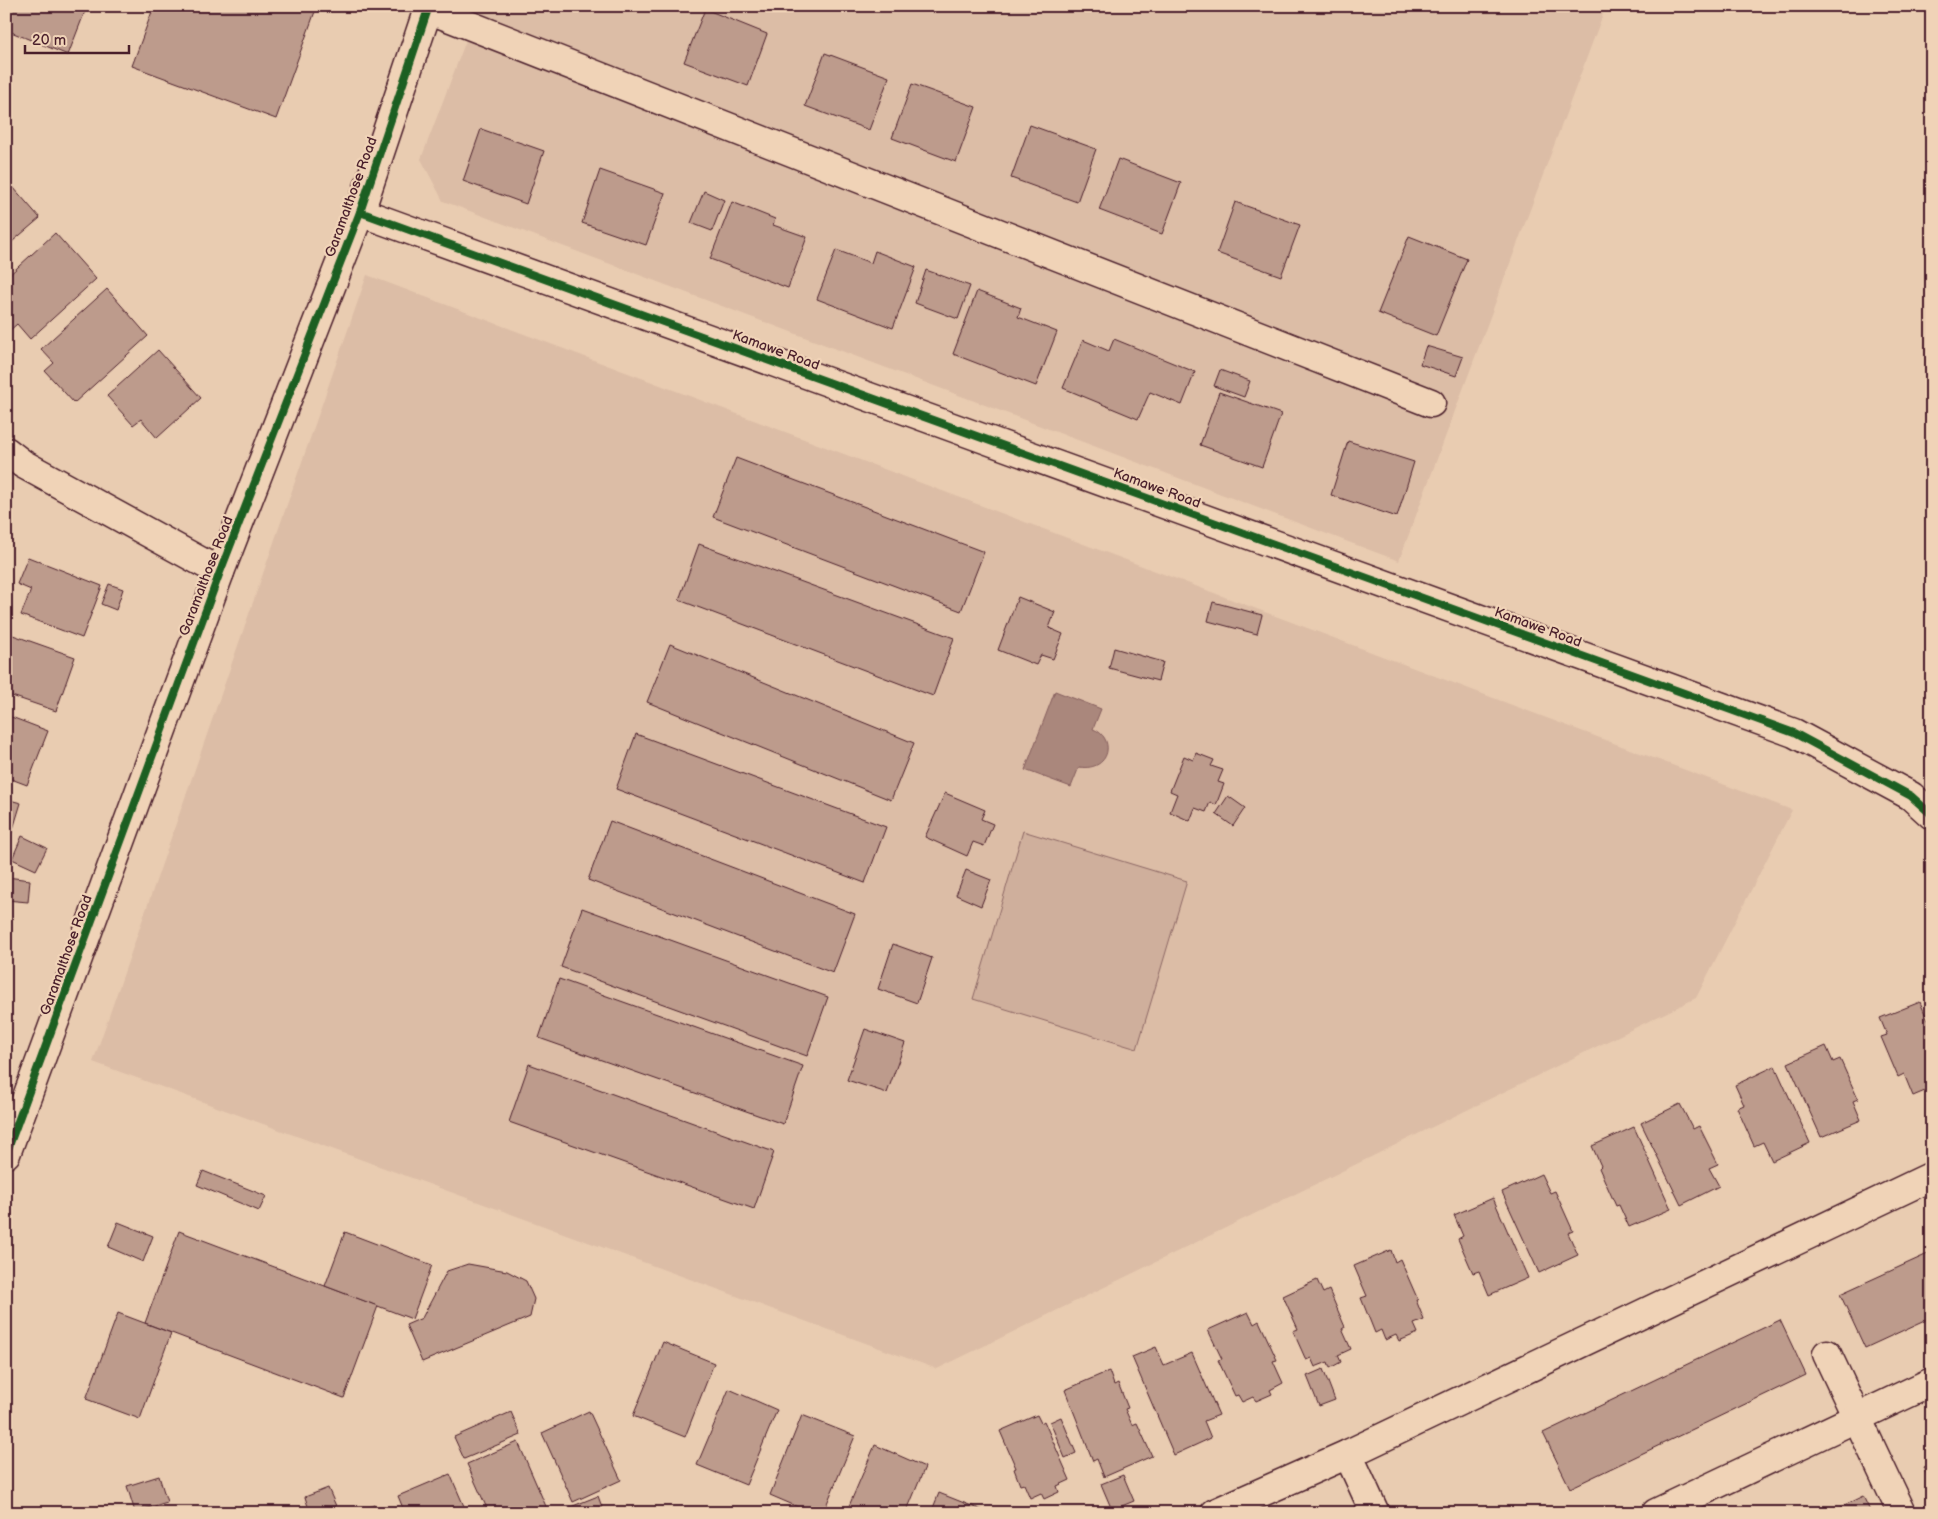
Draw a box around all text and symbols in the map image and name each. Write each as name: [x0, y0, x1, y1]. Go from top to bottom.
scale bar: [25, 22, 129, 54]
text: 20 m: [32, 31, 66, 50]
street label: Garamalthose Road: [321, 135, 381, 259]
street label: Kamawe Road: [730, 326, 822, 374]
street label: Kamawe Road: [1111, 464, 1203, 512]
street label: Garamalthose Road: [175, 514, 237, 638]
street label: Kamawe Road: [1492, 603, 1584, 651]
street label: Garamalthose Road: [36, 893, 96, 1017]

